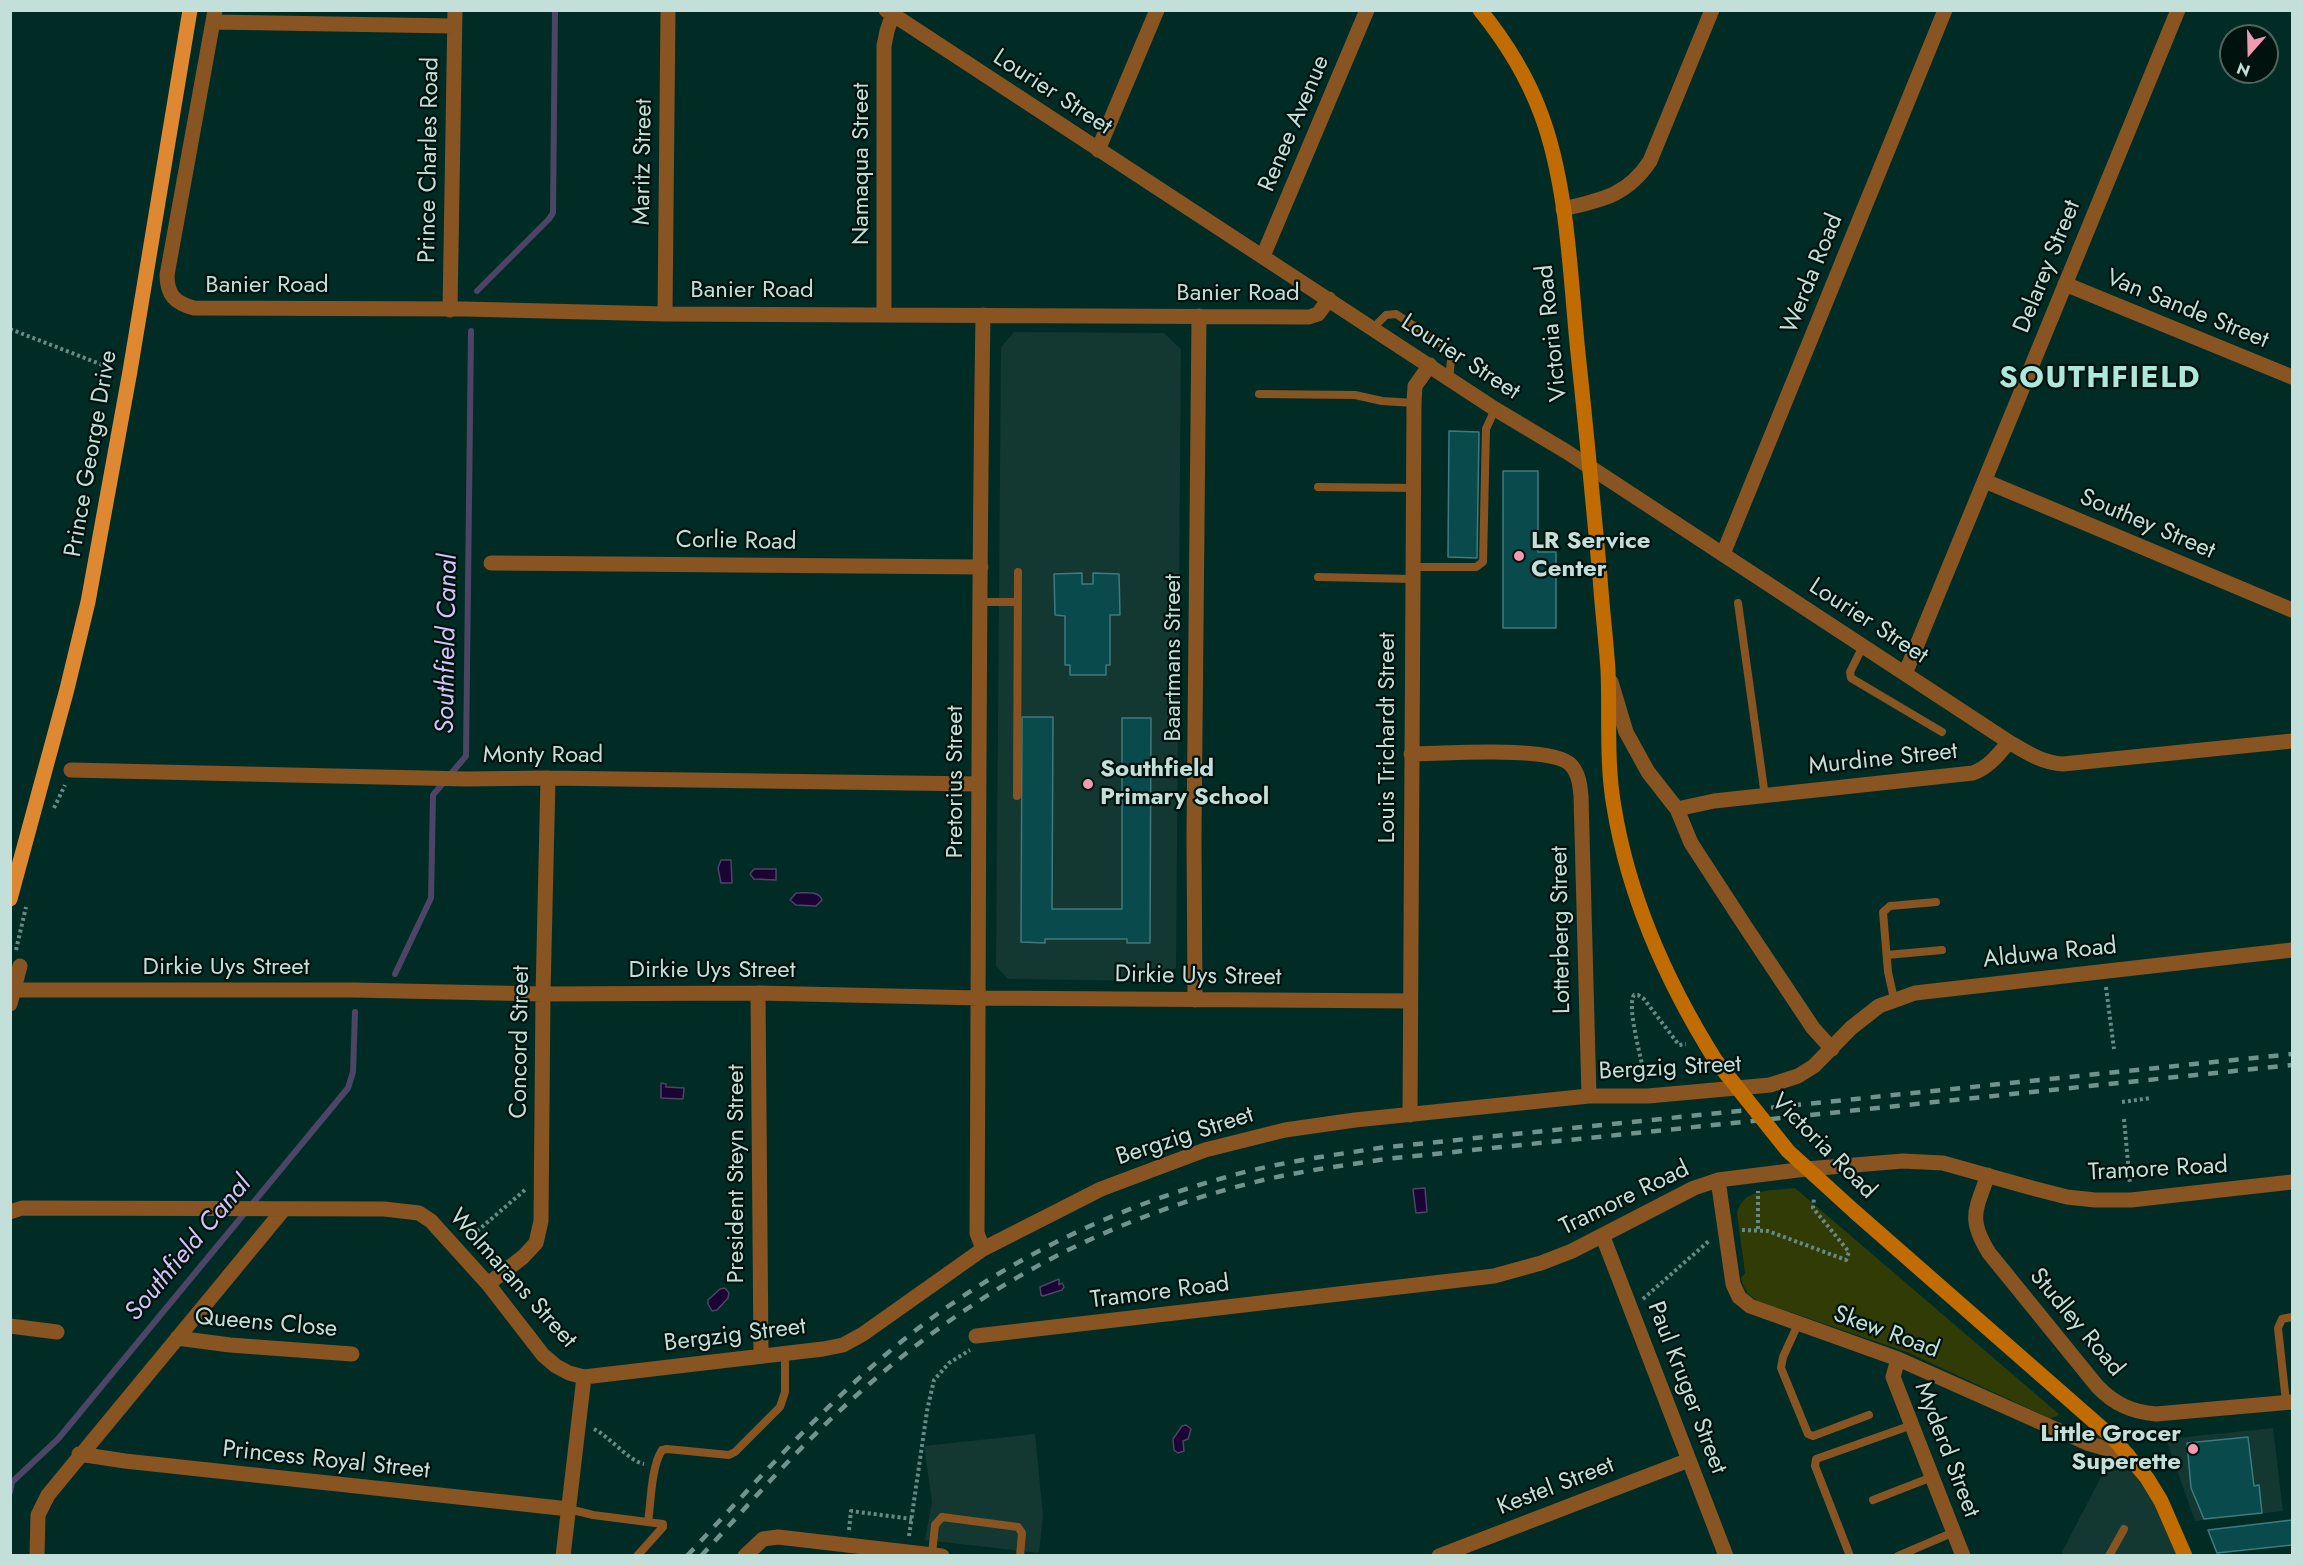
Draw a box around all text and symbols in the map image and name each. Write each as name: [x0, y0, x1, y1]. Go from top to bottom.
north arrow: [2219, 24, 2279, 84]
street label: Lourier Street: [987, 44, 1117, 142]
street label: Renee Avenue: [1253, 52, 1337, 196]
street label: Prince Charles Road: [414, 57, 446, 263]
text: N: [2233, 57, 2253, 82]
street label: Namaqua Street: [848, 83, 876, 245]
street label: Maritz Street: [628, 98, 660, 226]
street label: Delarey Street: [2008, 196, 2088, 338]
street label: Werda Road: [1776, 210, 1850, 338]
street label: Victoria Road: [1531, 263, 1575, 403]
street label: Van Sande Street: [2102, 264, 2272, 356]
street label: Banier Road: [205, 272, 329, 300]
street label: Banier Road: [690, 277, 814, 305]
street label: Banier Road: [1176, 280, 1300, 308]
street label: Lourier Street: [1395, 309, 1525, 407]
street label: Prince George Drive: [60, 348, 124, 560]
district label: SOUTHFIELD: [1999, 362, 2201, 398]
street label: Southey Street: [2075, 484, 2219, 566]
street label: Corlie Road: [675, 527, 797, 557]
place label: LR Service Center: [1531, 528, 1651, 584]
marker: LR Service Center: [1512, 549, 1526, 563]
water label: Southfield Canal: [431, 554, 465, 734]
street label: Lourier Street: [1803, 573, 1933, 671]
street label: Baartmans Street: [1160, 574, 1188, 742]
street label: Louis Trichardt Street: [1374, 632, 1402, 844]
street label: Pretorius Street: [942, 706, 970, 858]
street label: Murdine Street: [1807, 738, 1959, 782]
street label: Monty Road: [483, 742, 603, 770]
place label: Southfield Primary School: [1100, 756, 1269, 812]
marker: Southfield Primary School: [1081, 777, 1095, 791]
street label: Lotterberg Street: [1546, 846, 1578, 1014]
street label: Alduwa Road: [1982, 933, 2118, 975]
street label: Dirkie Uys Street: [143, 954, 309, 982]
street label: Dirkie Uys Street: [629, 957, 795, 985]
street label: Dirkie Uys Street: [1114, 961, 1282, 993]
street label: Concord Street: [505, 965, 537, 1119]
street label: Bergzig Street: [1598, 1051, 1742, 1087]
street label: President Steyn Street: [723, 1065, 751, 1283]
street label: Victoria Road: [1764, 1088, 1882, 1206]
street label: Bergzig Street: [1113, 1101, 1257, 1173]
street label: Tramore Road: [2087, 1152, 2229, 1188]
street label: Tramore Road: [1556, 1155, 1694, 1243]
water label: Southfield Canal: [119, 1170, 259, 1328]
street label: Wolmarans Street: [442, 1204, 582, 1354]
street label: Studley Road: [2022, 1263, 2130, 1383]
street label: Tramore Road: [1089, 1270, 1231, 1316]
street label: Paul Kruger Street: [1640, 1298, 1732, 1478]
street label: Skew Road: [1829, 1301, 1943, 1365]
street label: Queens Close: [194, 1303, 338, 1345]
street label: Bergzig Street: [662, 1313, 808, 1359]
street label: Myderd Street: [1907, 1378, 1985, 1522]
place label: Little Grocer Superette: [2040, 1421, 2181, 1477]
street label: Princess Royal Street: [221, 1436, 431, 1486]
marker: Little Grocer Superette: [2186, 1442, 2200, 1456]
street label: Kestel Street: [1493, 1452, 1619, 1522]

